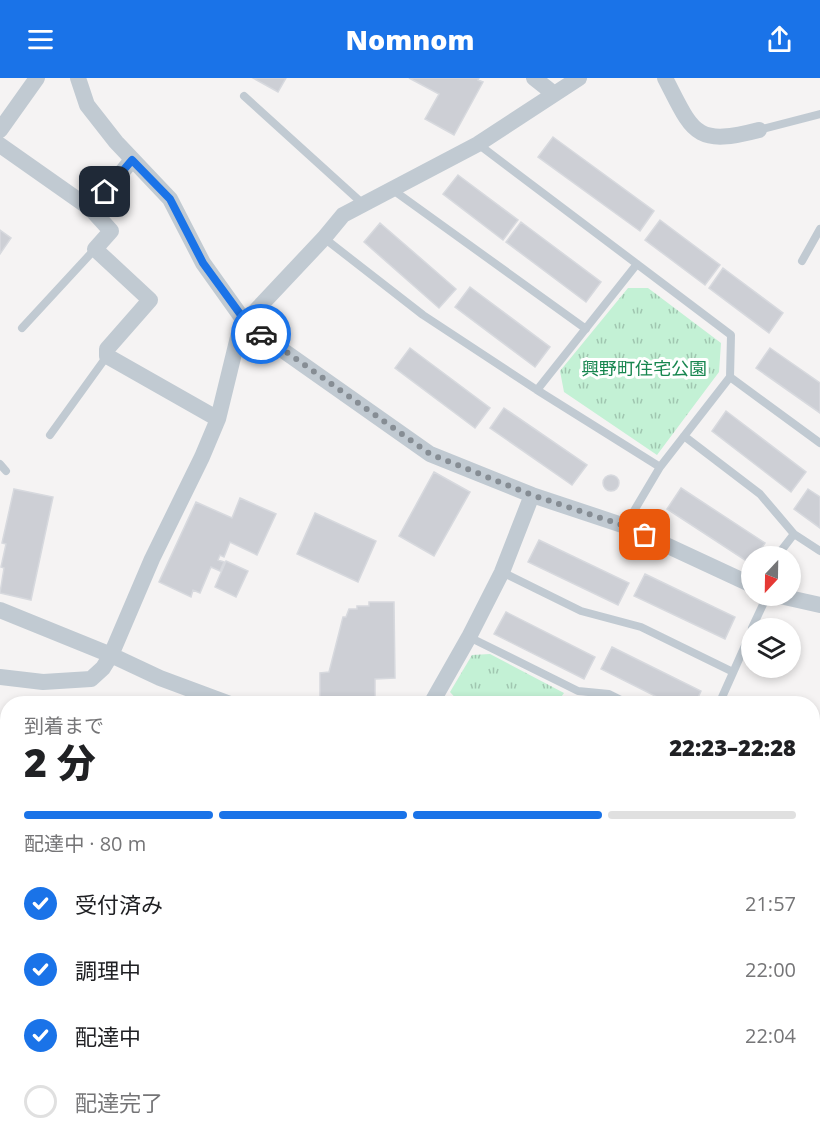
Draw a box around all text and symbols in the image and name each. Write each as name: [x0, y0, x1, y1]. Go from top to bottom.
text: Nomnom: [345, 21, 475, 58]
icon: menu: [24, 23, 57, 56]
icon: share: [763, 23, 796, 56]
pin: [79, 166, 130, 217]
icon: home: [88, 175, 121, 208]
courier: [231, 304, 291, 364]
icon: car: [245, 318, 278, 351]
park label: 興野町住宅公園: [581, 356, 707, 380]
pin: [619, 509, 670, 560]
icon: bag: [628, 518, 661, 551]
north arrow: [741, 546, 801, 606]
map controls: [741, 546, 801, 678]
button: layers: [741, 618, 801, 678]
text: 到着まで: [24, 712, 104, 739]
text: 22:23–22:28: [669, 732, 796, 762]
text: 2 分: [24, 735, 96, 788]
text: 配達中 · 80 m: [24, 830, 146, 857]
icon: check: [24, 887, 57, 920]
text: 受付済み: [75, 889, 163, 919]
text: 21:57: [745, 890, 796, 917]
icon: check: [24, 953, 57, 986]
text: 調理中: [75, 955, 141, 985]
text: 22:00: [745, 956, 796, 983]
icon: check: [24, 1019, 57, 1052]
text: 配達中: [75, 1021, 141, 1051]
text: 22:04: [745, 1022, 796, 1049]
text: 配達完了: [75, 1087, 163, 1117]

